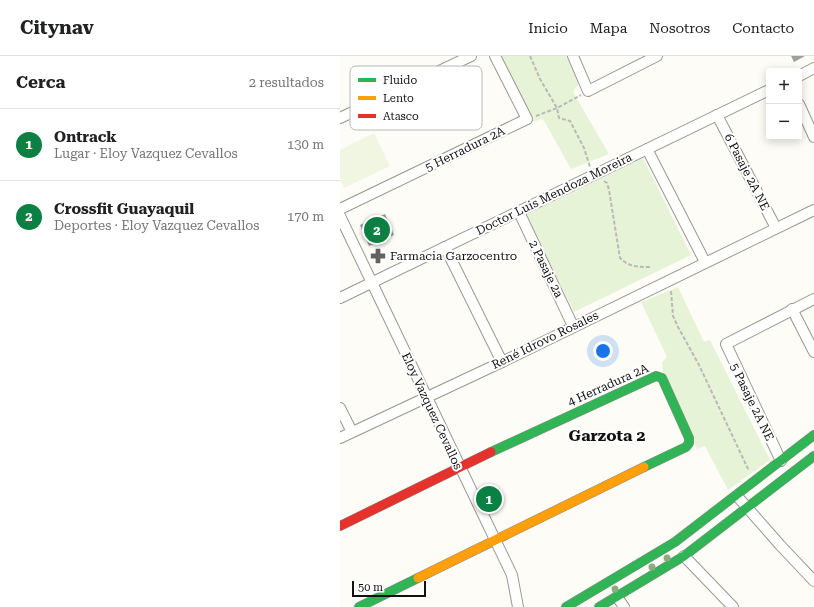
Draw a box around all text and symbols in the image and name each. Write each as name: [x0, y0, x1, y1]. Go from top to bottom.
text: Citynav: [20, 16, 94, 39]
text: Inicio: [528, 20, 568, 36]
text: Mapa: [590, 20, 627, 36]
text: Nosotros: [649, 20, 710, 36]
text: Contacto: [732, 20, 794, 36]
legend: [350, 66, 482, 130]
map controls: [766, 68, 802, 140]
button: +: [766, 68, 802, 104]
text: Cerca: [16, 72, 66, 92]
text: Fluido: [383, 74, 417, 87]
text: 2 resultados: [249, 75, 324, 90]
text: Lento: [383, 92, 414, 105]
button: −: [766, 104, 802, 140]
text: Atasco: [383, 110, 419, 123]
street label: 5 Herradura 2A: [423, 123, 508, 174]
text: Ontrack: [54, 128, 117, 146]
street label: 6 Pasaje 2A NE: [722, 131, 772, 213]
text: 1: [25, 137, 33, 152]
text: 130 m: [287, 137, 324, 152]
text: Lugar · Eloy Vazquez Cevallos: [54, 146, 238, 161]
street label: Doctor Luis Mendoza Moreira: [474, 150, 635, 238]
text: Crossfit Guayaquil: [54, 200, 194, 218]
text: 2: [25, 209, 33, 224]
text: 170 m: [287, 209, 324, 224]
pin: 2: [364, 215, 390, 245]
text: Deportes · Eloy Vazquez Cevallos: [54, 218, 259, 233]
street label: 2 Pasaje 2a: [526, 238, 566, 300]
pharmacy icon: Farmacia Garzocentro: [369, 247, 387, 265]
place label: Farmacia Garzocentro: [390, 249, 517, 263]
street label: René Idrovo Rosales: [489, 308, 601, 372]
your location: [593, 341, 613, 361]
street label: Eloy Vazquez Cevallos: [399, 350, 465, 472]
street label: 4 Herradura 2A: [565, 361, 651, 409]
street label: 5 Pasaje 2A NE: [727, 361, 777, 443]
district label: Garzota 2: [569, 426, 645, 445]
pin: 1: [476, 484, 502, 514]
scale bar: [352, 579, 426, 598]
text: 50 m: [358, 581, 383, 594]

